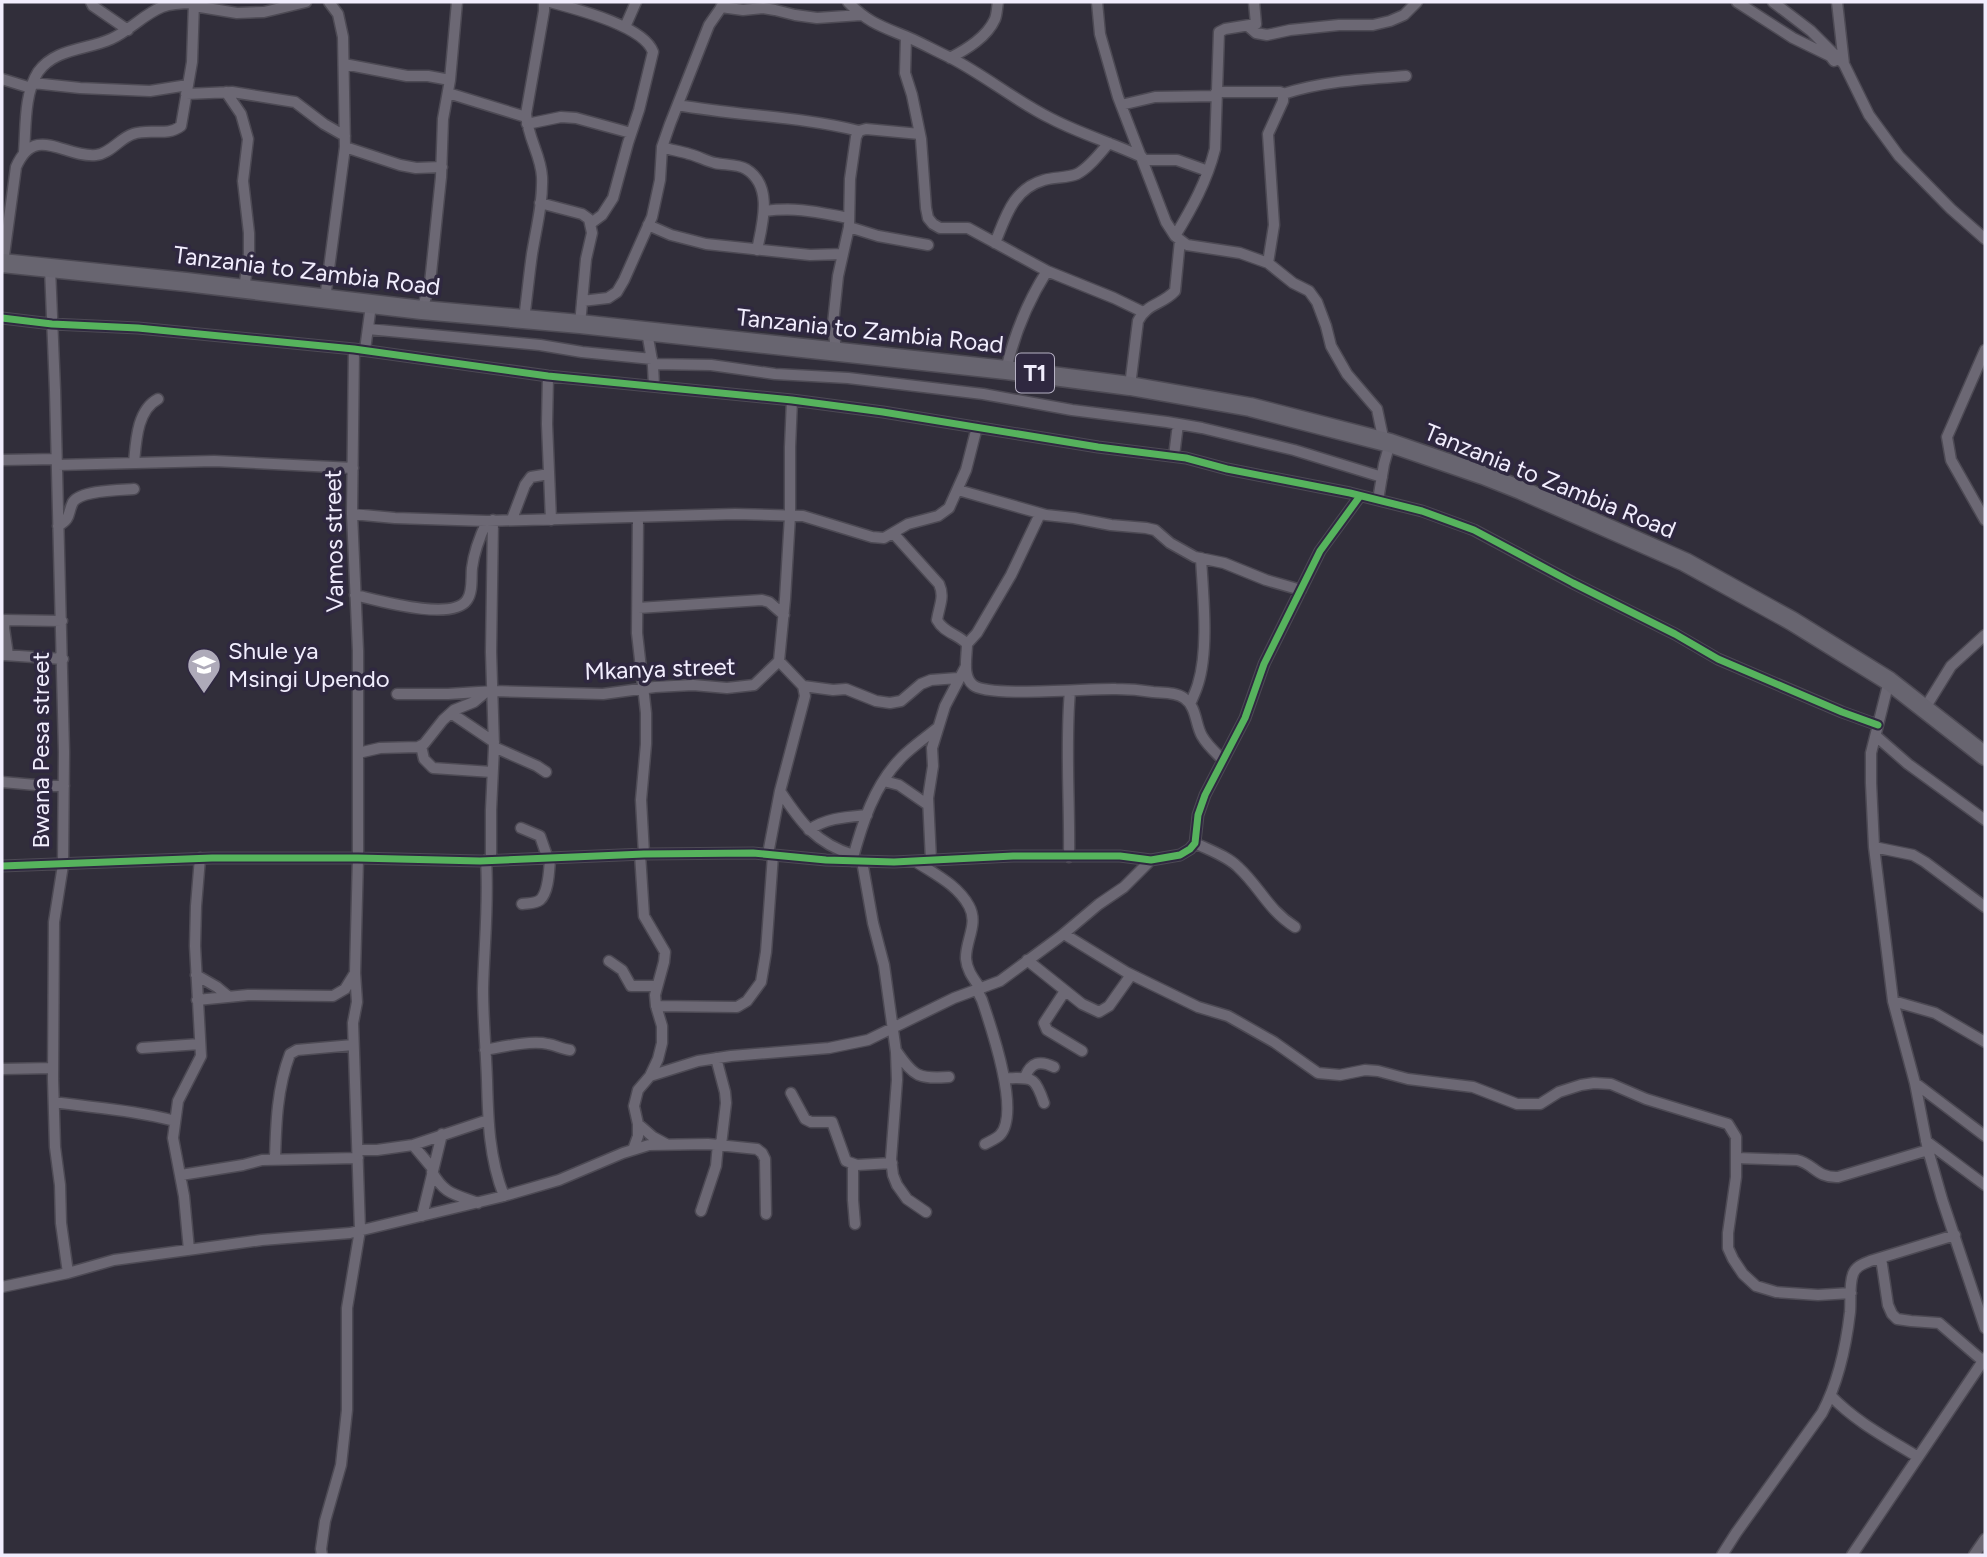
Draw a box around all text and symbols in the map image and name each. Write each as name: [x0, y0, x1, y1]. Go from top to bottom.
street label: Tanzania to Zambia Road: [172, 240, 442, 301]
street label: Tanzania to Zambia Road: [735, 302, 1005, 359]
road number: T1: [1016, 354, 1054, 392]
street label: Tanzania to Zambia Road: [1420, 417, 1680, 544]
street label: Vamos street: [318, 469, 349, 613]
place label: Shule ya Msingi Upendo: [228, 636, 390, 693]
school or university icon: Shule ya Msingi Upendo: [185, 646, 223, 695]
street label: Mkanya street: [584, 651, 736, 686]
street label: Bwana Pesa street: [26, 652, 55, 848]

